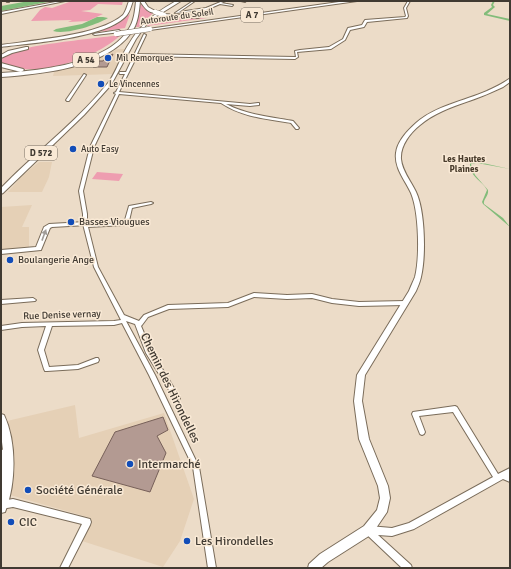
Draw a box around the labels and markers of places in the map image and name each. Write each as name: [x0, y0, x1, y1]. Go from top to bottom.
marker: Mil Remorques: [103, 53, 113, 63]
place label: Mil Remorques: [116, 53, 173, 64]
marker: Le Vincennes: [96, 79, 106, 89]
place label: Le Vincennes: [109, 79, 159, 90]
marker: Auto Easy: [68, 144, 78, 154]
place label: Auto Easy: [81, 144, 120, 155]
place label: Basses Viougues: [79, 216, 150, 228]
marker: Basses Viougues: [66, 217, 76, 227]
place label: Boulangerie Ange: [18, 254, 94, 266]
marker: Boulangerie Ange: [5, 255, 15, 265]
place label: Intermarché: [138, 457, 201, 472]
marker: Intermarché: [125, 459, 135, 469]
place label: Société Générale: [36, 483, 123, 498]
marker: Société Générale: [23, 485, 33, 495]
place label: CIC: [19, 515, 37, 530]
marker: CIC: [6, 517, 16, 527]
place label: Les Hirondelles: [195, 534, 274, 549]
marker: Les Hirondelles: [182, 536, 192, 546]

